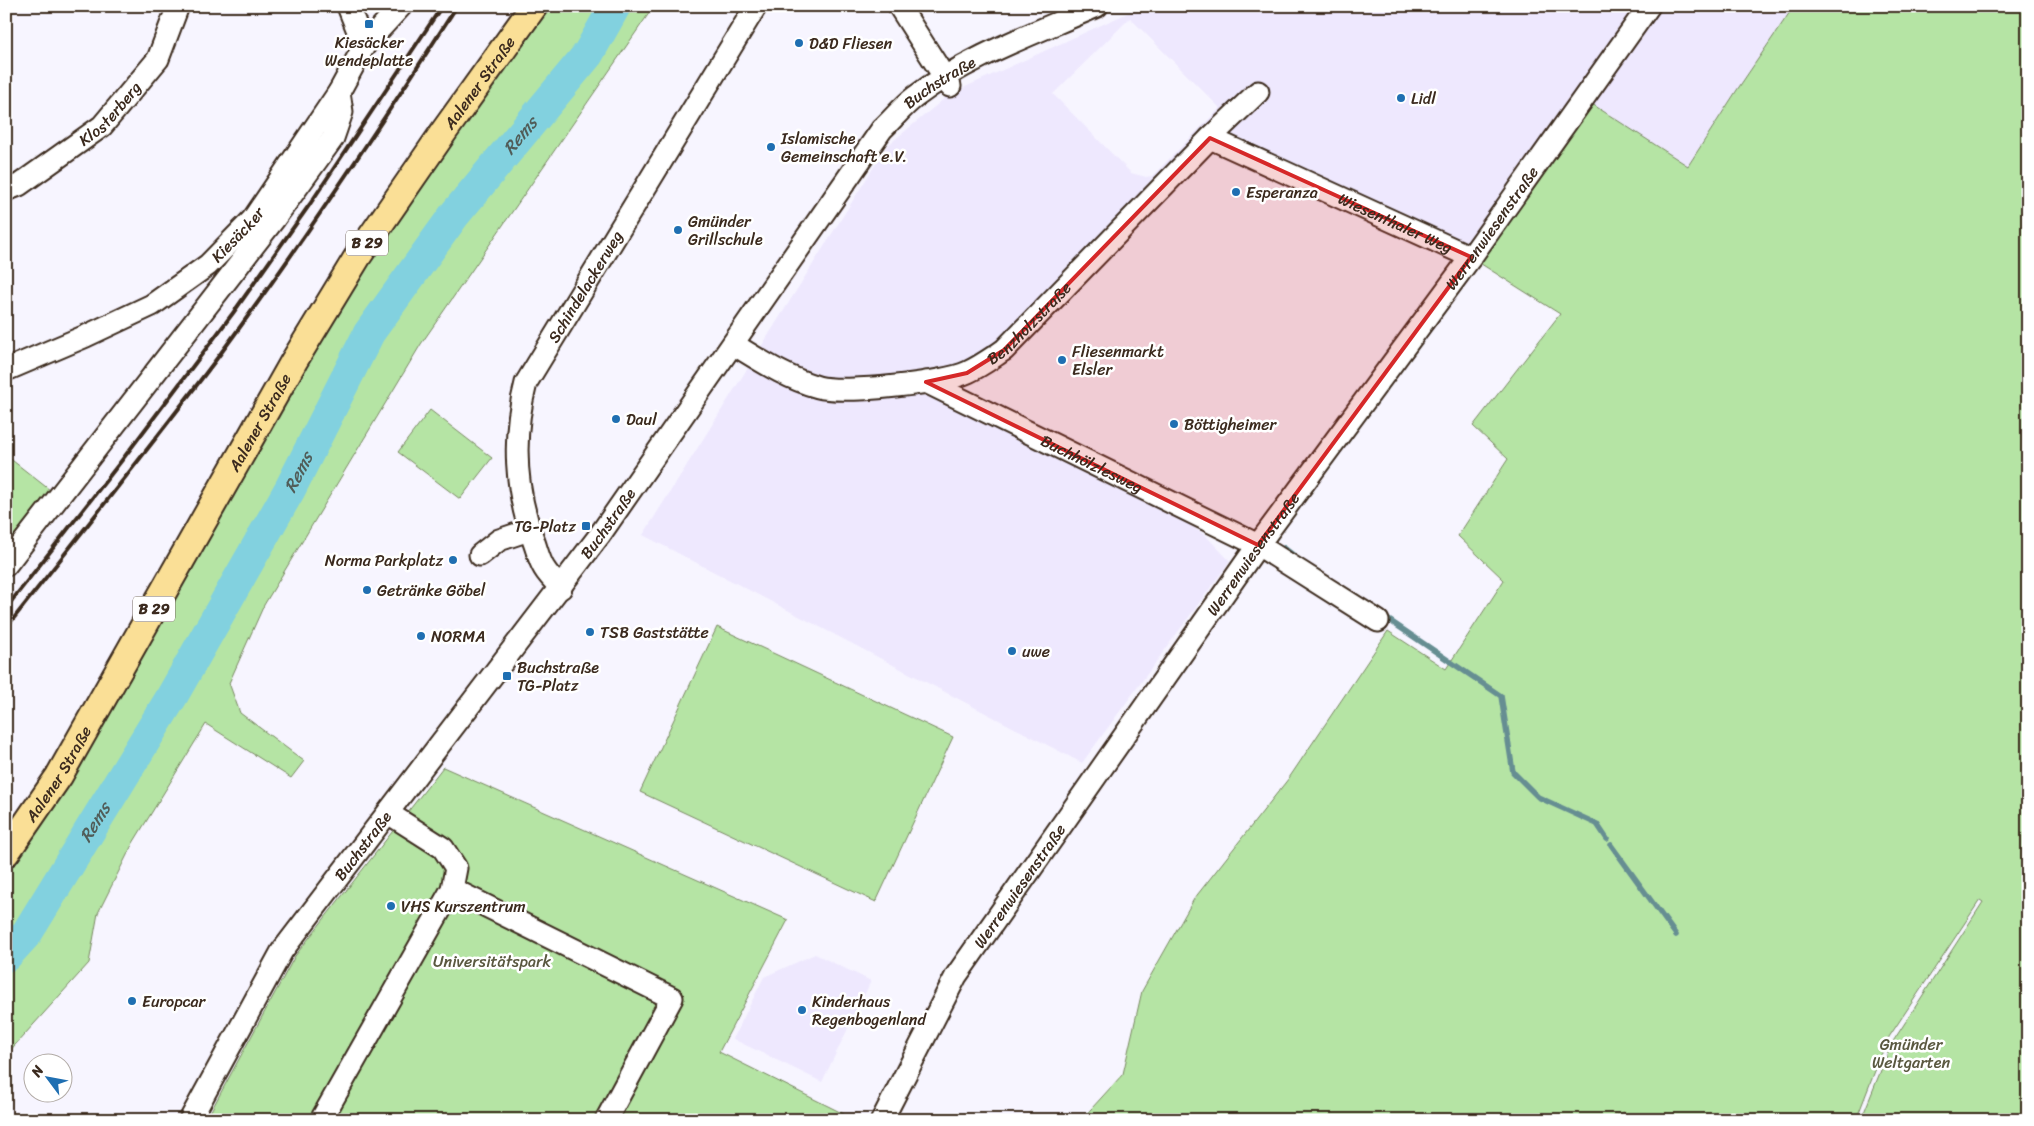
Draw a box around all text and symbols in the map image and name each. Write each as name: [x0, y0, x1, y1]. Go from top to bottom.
marker: Kiesäcker Wendeplatte: [363, 18, 375, 30]
place label: Kiesäcker Wendeplatte: [325, 28, 413, 75]
place label: D&D Fliesen: [809, 29, 892, 58]
street label: Aalener Straße: [435, 30, 523, 136]
marker: D&D Fliesen: [793, 37, 805, 49]
street label: Buchstraße: [896, 47, 981, 116]
street label: Klosterberg: [72, 74, 149, 153]
place label: Lidl: [1411, 84, 1436, 113]
marker: Lidl: [1395, 92, 1407, 104]
water label: Rems: [494, 108, 547, 162]
place label: Islamische Gemeinschaft e.V.: [780, 124, 907, 171]
marker: Islamische Gemeinschaft e.V.: [765, 141, 777, 153]
street label: Werrenwiesenstraße: [1437, 160, 1546, 296]
place label: Esperanza: [1246, 178, 1318, 207]
street label: Wiesenthaler Weg: [1334, 184, 1458, 261]
marker: Esperanza: [1230, 186, 1242, 198]
street label: Kiesäcker: [203, 200, 273, 269]
place label: Gmünder Grillschule: [688, 207, 763, 254]
marker: Gmünder Grillschule: [672, 224, 684, 236]
street label: Schindelackerweg: [539, 225, 630, 348]
road number: B 29: [346, 230, 388, 256]
street label: Benzholzstraße: [980, 274, 1078, 372]
place label: Fliesenmarkt Elsler: [1072, 337, 1164, 384]
marker: Fliesenmarkt Elsler: [1056, 354, 1068, 366]
street label: Aalener Straße: [219, 368, 299, 478]
place label: Daul: [626, 405, 657, 434]
place label: Böttigheimer: [1184, 410, 1277, 439]
marker: Daul: [610, 413, 622, 425]
marker: Böttigheimer: [1168, 418, 1180, 430]
street label: Buchhölzlesweg: [1036, 426, 1148, 501]
water label: Rems: [275, 445, 323, 498]
street label: Buchstraße: [572, 481, 643, 565]
street label: Werrenwiesenstraße: [1198, 485, 1307, 622]
place label: TG-Platz: [514, 512, 576, 541]
marker: TG-Platz: [580, 520, 592, 532]
place label: Norma Parkplatz: [325, 546, 443, 575]
marker: Norma Parkplatz: [447, 554, 459, 566]
place label: Getränke Göbel: [377, 576, 486, 605]
marker: Getränke Göbel: [361, 584, 373, 596]
road number: B 29: [133, 596, 175, 622]
place label: TSB Gaststätte: [600, 618, 709, 647]
place label: NORMA: [431, 622, 486, 651]
marker: TSB Gaststätte: [584, 626, 596, 638]
marker: NORMA: [415, 630, 427, 642]
place label: uwe: [1022, 637, 1050, 666]
marker: uwe: [1006, 645, 1018, 657]
place label: Buchstraße TG-Platz: [517, 653, 599, 700]
marker: Buchstraße TG-Platz: [501, 670, 513, 682]
street label: Aalener Straße: [16, 720, 99, 829]
water label: Rems: [70, 794, 120, 849]
street label: Buchstraße: [326, 804, 399, 887]
street label: Werrenwiesenstraße: [965, 817, 1073, 954]
place label: VHS Kurszentrum: [401, 892, 526, 921]
marker: VHS Kurszentrum: [385, 900, 397, 912]
park label: Universitätspark: [433, 947, 551, 976]
place label: Europcar: [142, 987, 207, 1016]
place label: Kinderhaus Regenbogenland: [812, 987, 927, 1034]
marker: Europcar: [126, 995, 138, 1007]
marker: Kinderhaus Regenbogenland: [796, 1004, 808, 1016]
park label: Gmünder Weltgarten: [1872, 1030, 1950, 1077]
north arrow: [22, 1054, 72, 1104]
text: N: [24, 1060, 51, 1083]

